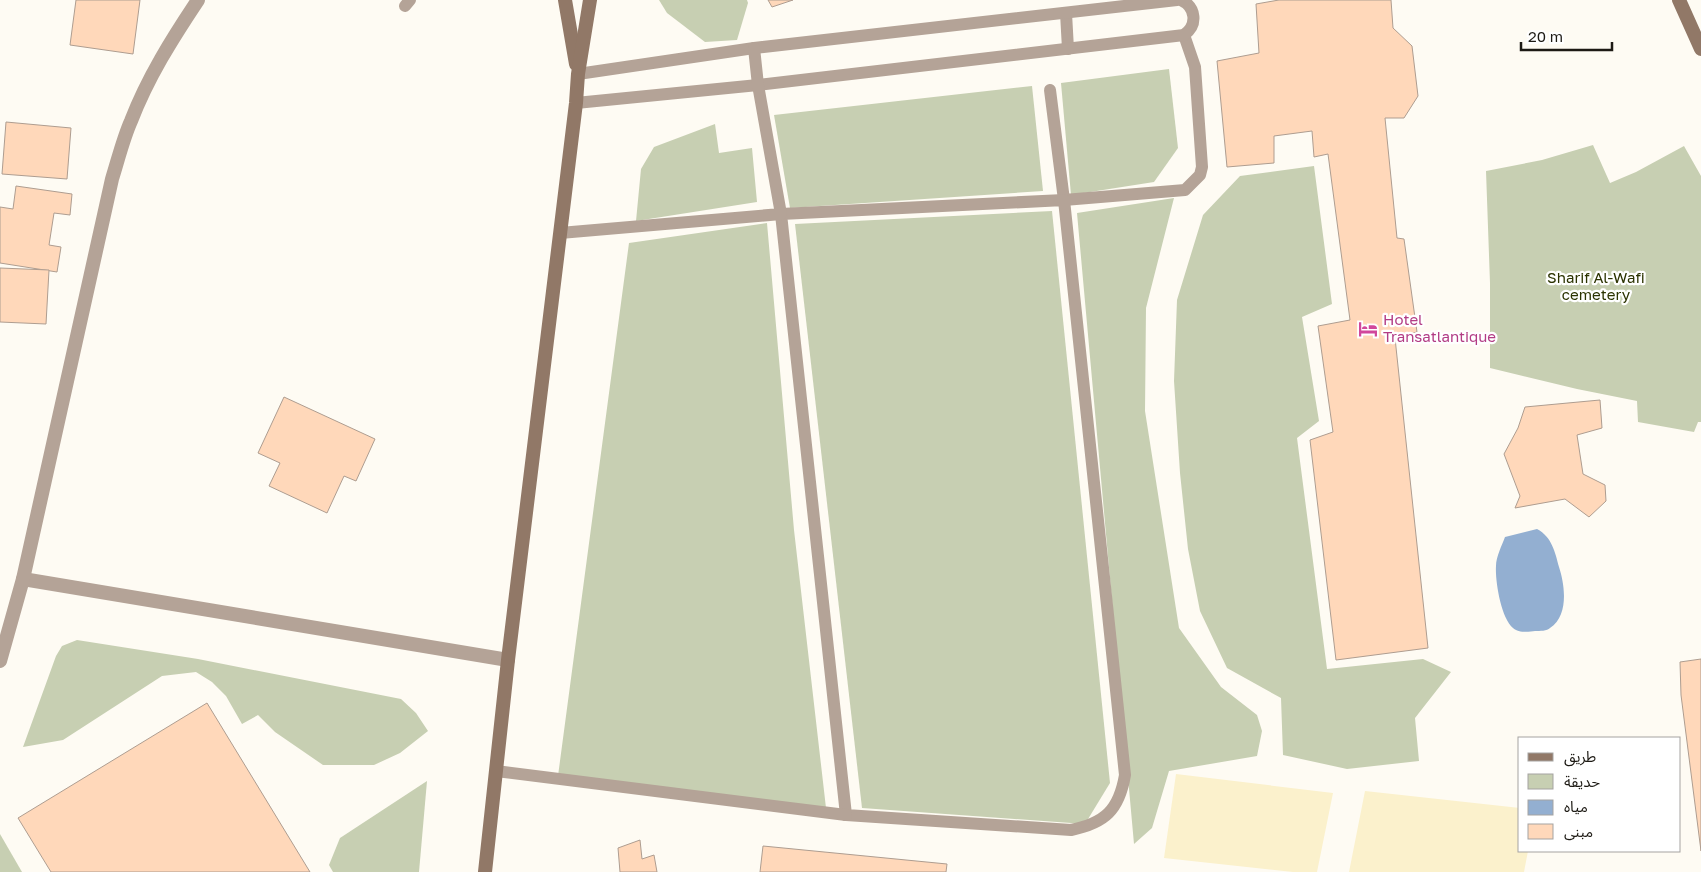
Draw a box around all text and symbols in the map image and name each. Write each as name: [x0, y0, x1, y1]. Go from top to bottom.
scale bar: [1521, 20, 1612, 52]
text: 20 m: [1528, 27, 1563, 45]
park label: Sharif Al-Wafi cemetery: [1547, 268, 1645, 303]
place label: Hotel Transatlantique: [1383, 310, 1496, 345]
hotel icon: Hotel Transatlantique: [1357, 318, 1379, 340]
legend: [1518, 737, 1681, 852]
text: طريق: [1564, 747, 1596, 767]
text: حديقة: [1564, 772, 1600, 790]
text: مياه: [1564, 797, 1588, 815]
text: مبنى: [1564, 822, 1593, 841]

